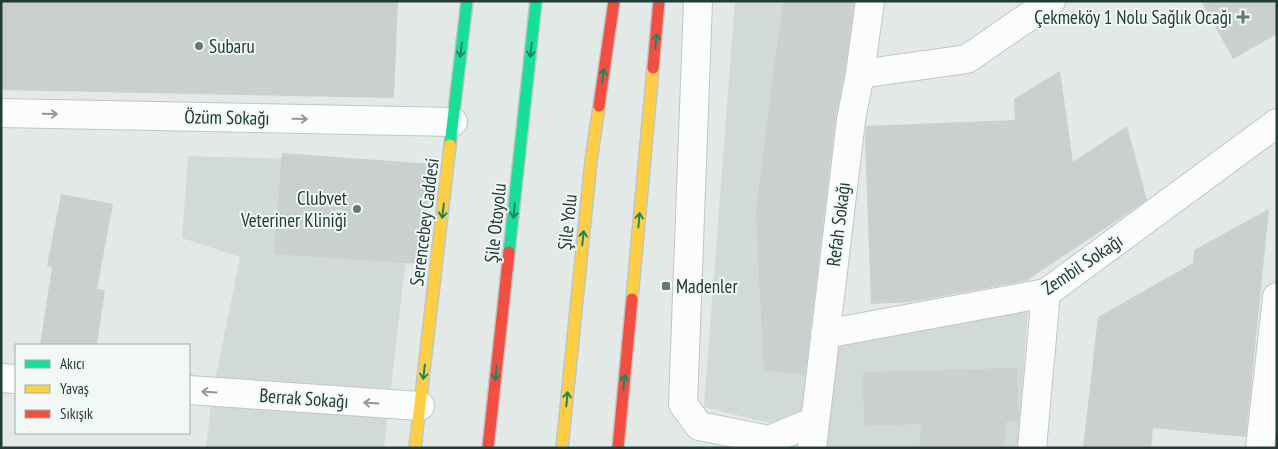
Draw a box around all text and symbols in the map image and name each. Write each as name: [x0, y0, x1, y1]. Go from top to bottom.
place label: Çekmeköy 1 Nolu Sağlık Ocağı: [1034, 5, 1232, 29]
marker: Çekmeköy 1 Nolu Sağlık Ocağı: [1236, 10, 1250, 24]
one-way arrow: [651, 33, 661, 49]
place label: Subaru: [209, 34, 255, 58]
marker: Subaru: [193, 40, 205, 52]
one-way arrow: [456, 41, 466, 57]
one-way arrow: [526, 41, 536, 57]
one-way arrow: [599, 69, 609, 85]
street label: Özüm Sokağı: [184, 104, 270, 130]
one-way arrow: [42, 109, 58, 119]
one-way arrow: [292, 114, 308, 124]
street label: Serencebey Caddesi: [404, 157, 444, 287]
street label: Refah Sokağı: [821, 180, 855, 268]
street label: Şile Otoyolu: [479, 182, 511, 264]
place label: Clubvet Veteriner Kliniği: [240, 186, 348, 232]
street label: Şile Yolu: [552, 193, 582, 251]
marker: Clubvet Veteriner Kliniği: [351, 203, 363, 215]
one-way arrow: [438, 203, 448, 219]
one-way arrow: [509, 203, 519, 219]
one-way arrow: [634, 212, 644, 228]
street label: Zembil Sokağı: [1037, 228, 1127, 300]
one-way arrow: [578, 230, 588, 246]
place label: Madenler: [676, 274, 738, 298]
marker: Madenler: [660, 280, 672, 292]
legend: [15, 344, 190, 434]
text: Akıcı: [60, 354, 85, 373]
one-way arrow: [419, 364, 429, 380]
one-way arrow: [491, 365, 501, 381]
one-way arrow: [620, 374, 629, 390]
text: Yavaş: [60, 379, 89, 398]
street label: Berrak Sokağı: [259, 383, 349, 413]
one-way arrow: [201, 387, 217, 396]
one-way arrow: [562, 392, 572, 408]
one-way arrow: [363, 398, 379, 407]
text: Sıkışık: [60, 404, 93, 423]

